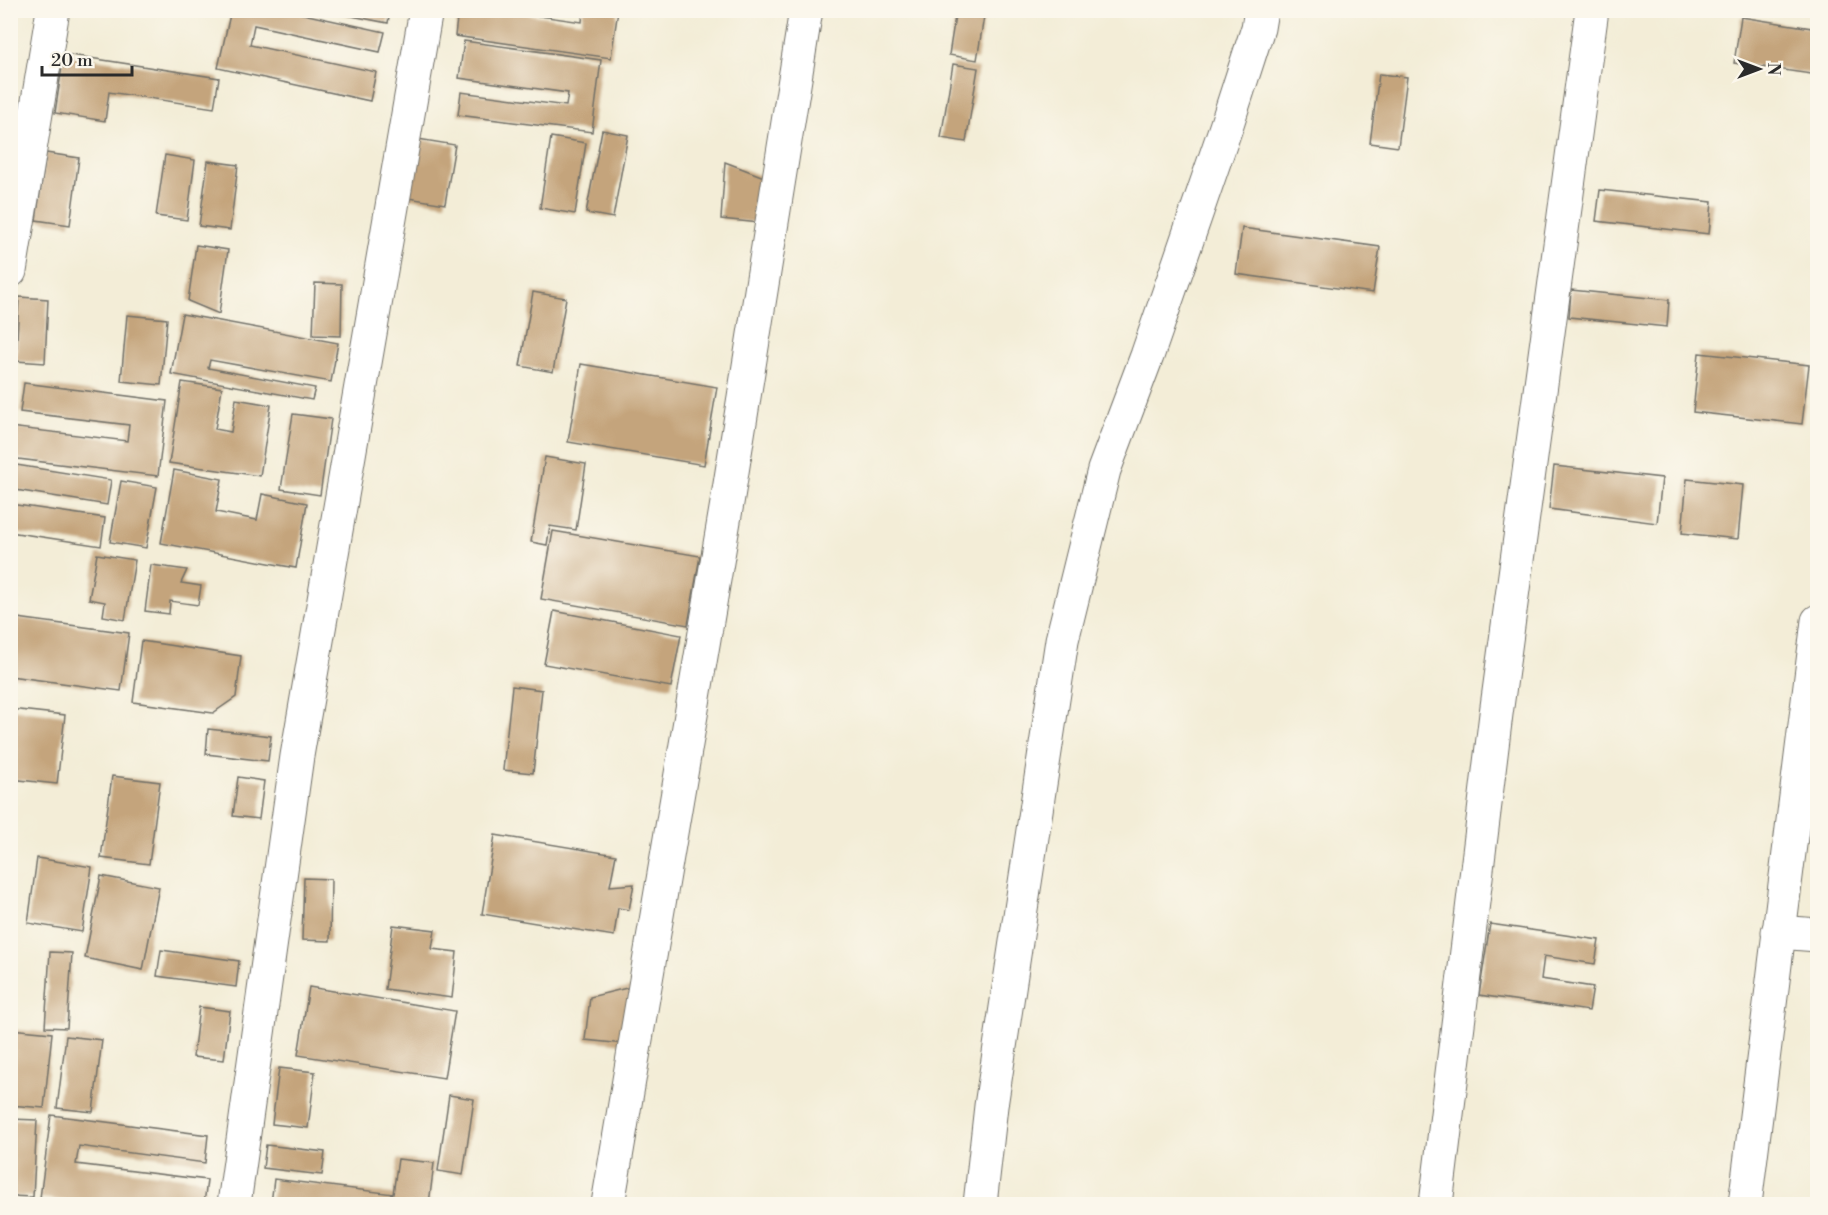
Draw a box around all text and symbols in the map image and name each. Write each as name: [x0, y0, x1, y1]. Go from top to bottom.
scale bar: [42, 39, 132, 77]
north arrow: [1729, 39, 1789, 99]
text: 20 m: [51, 49, 93, 72]
text: N: [1763, 63, 1783, 76]

